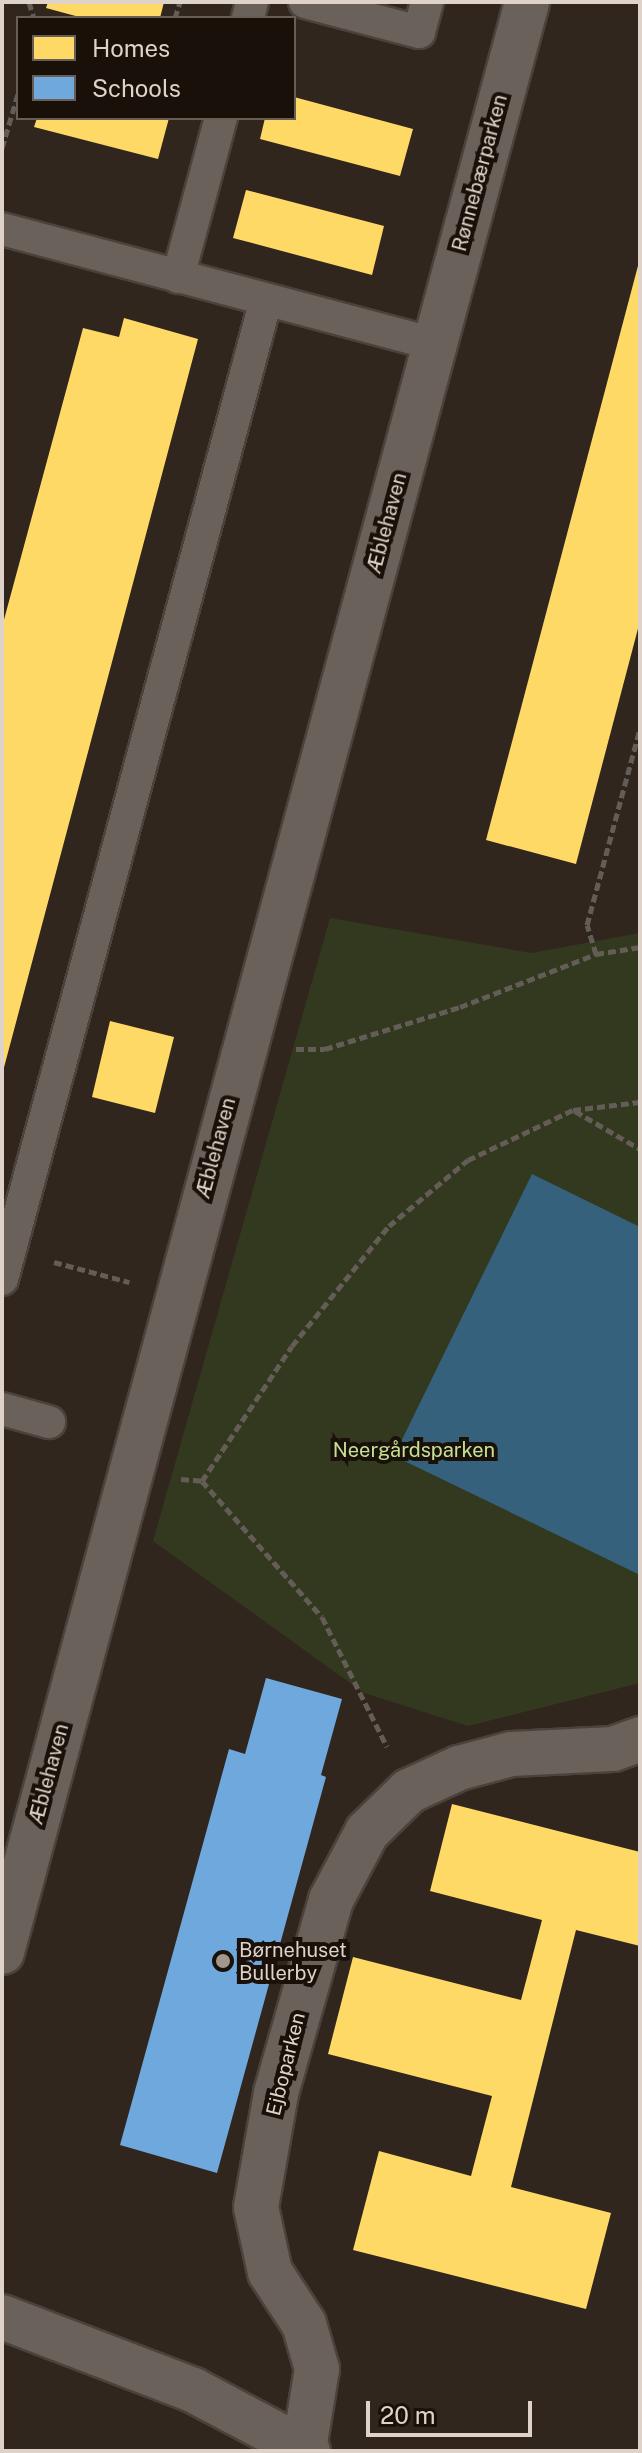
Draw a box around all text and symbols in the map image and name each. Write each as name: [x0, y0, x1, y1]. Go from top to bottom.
legend: [16, 16, 296, 120]
text: Homes: [92, 34, 170, 62]
text: Schools: [92, 74, 181, 102]
street label: Rønnebærparken: [448, 92, 512, 254]
street label: Æblehaven: [362, 470, 412, 576]
street label: Æblehaven: [191, 1095, 241, 1201]
park label: Neergårdsparken: [333, 1438, 495, 1462]
street label: Æblehaven: [24, 1721, 74, 1827]
place label: Børnehuset Bullerby: [239, 1938, 347, 1985]
marker: Børnehuset Bullerby: [214, 1952, 232, 1970]
street label: Ejboparken: [262, 2010, 310, 2118]
scale bar: [370, 2385, 536, 2435]
text: 20 m: [380, 2401, 436, 2429]

